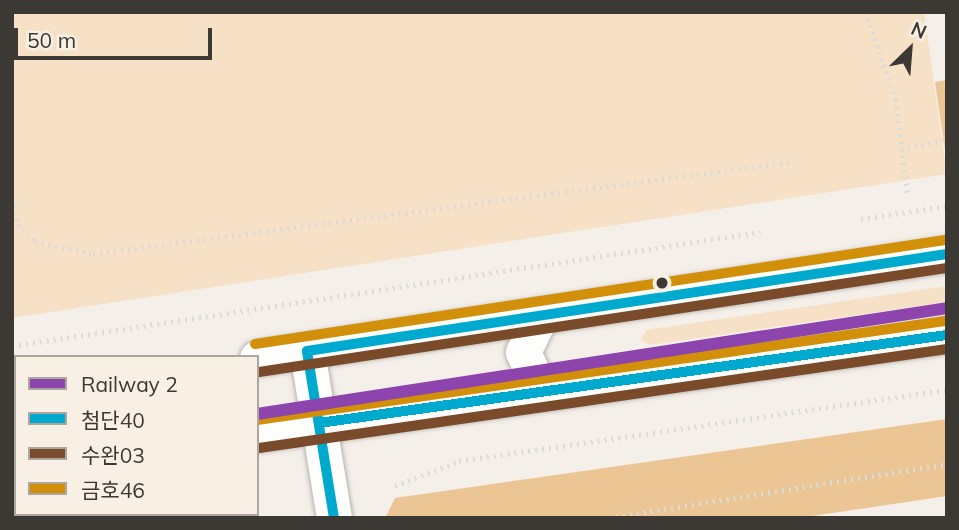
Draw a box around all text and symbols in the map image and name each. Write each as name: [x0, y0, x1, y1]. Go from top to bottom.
scale bar: [18, 14, 215, 58]
north arrow: [875, 14, 945, 84]
text: N: [907, 16, 930, 44]
text: 50 m: [27, 27, 76, 53]
unlabelled marker: [655, 276, 669, 290]
legend: [14, 355, 259, 516]
text: Railway 2: [81, 371, 178, 397]
text: 첨단40: [81, 407, 145, 433]
text: 수완03: [81, 442, 145, 468]
text: 금호46: [81, 477, 145, 503]

